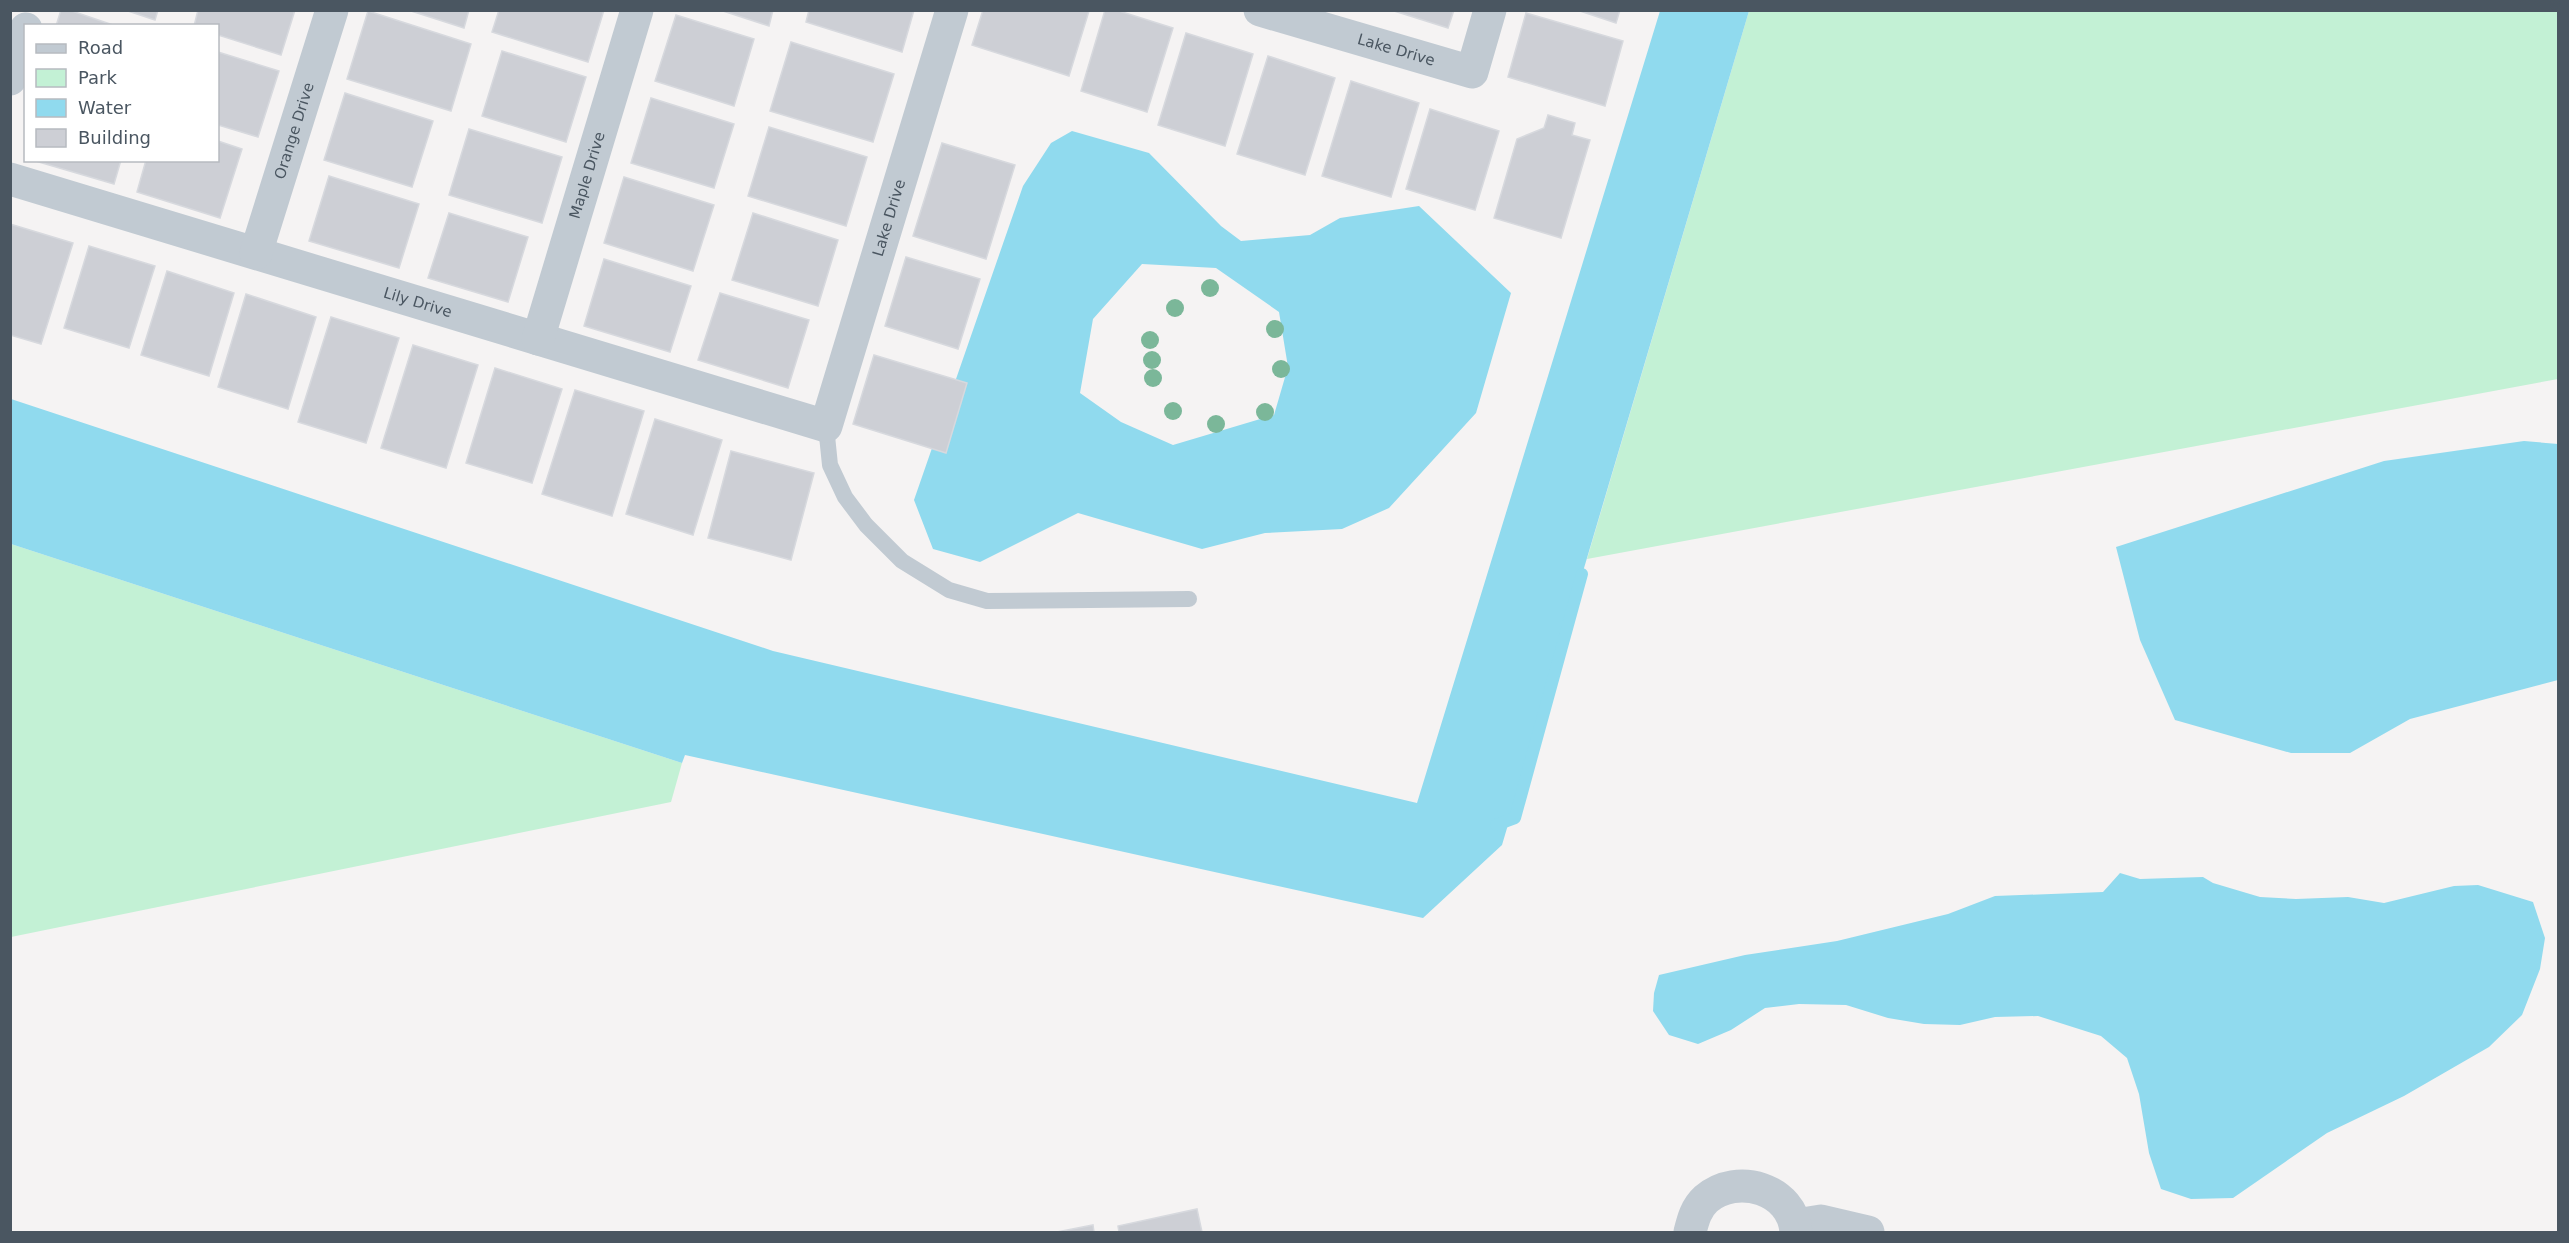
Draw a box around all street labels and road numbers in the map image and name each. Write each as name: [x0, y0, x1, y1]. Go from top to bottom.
street label: Lake Drive: [1355, 30, 1437, 70]
street label: Orange Drive: [271, 80, 318, 181]
street label: Maple Drive: [566, 130, 609, 221]
street label: Lake Drive: [869, 177, 909, 259]
street label: Lily Drive: [381, 284, 454, 321]

